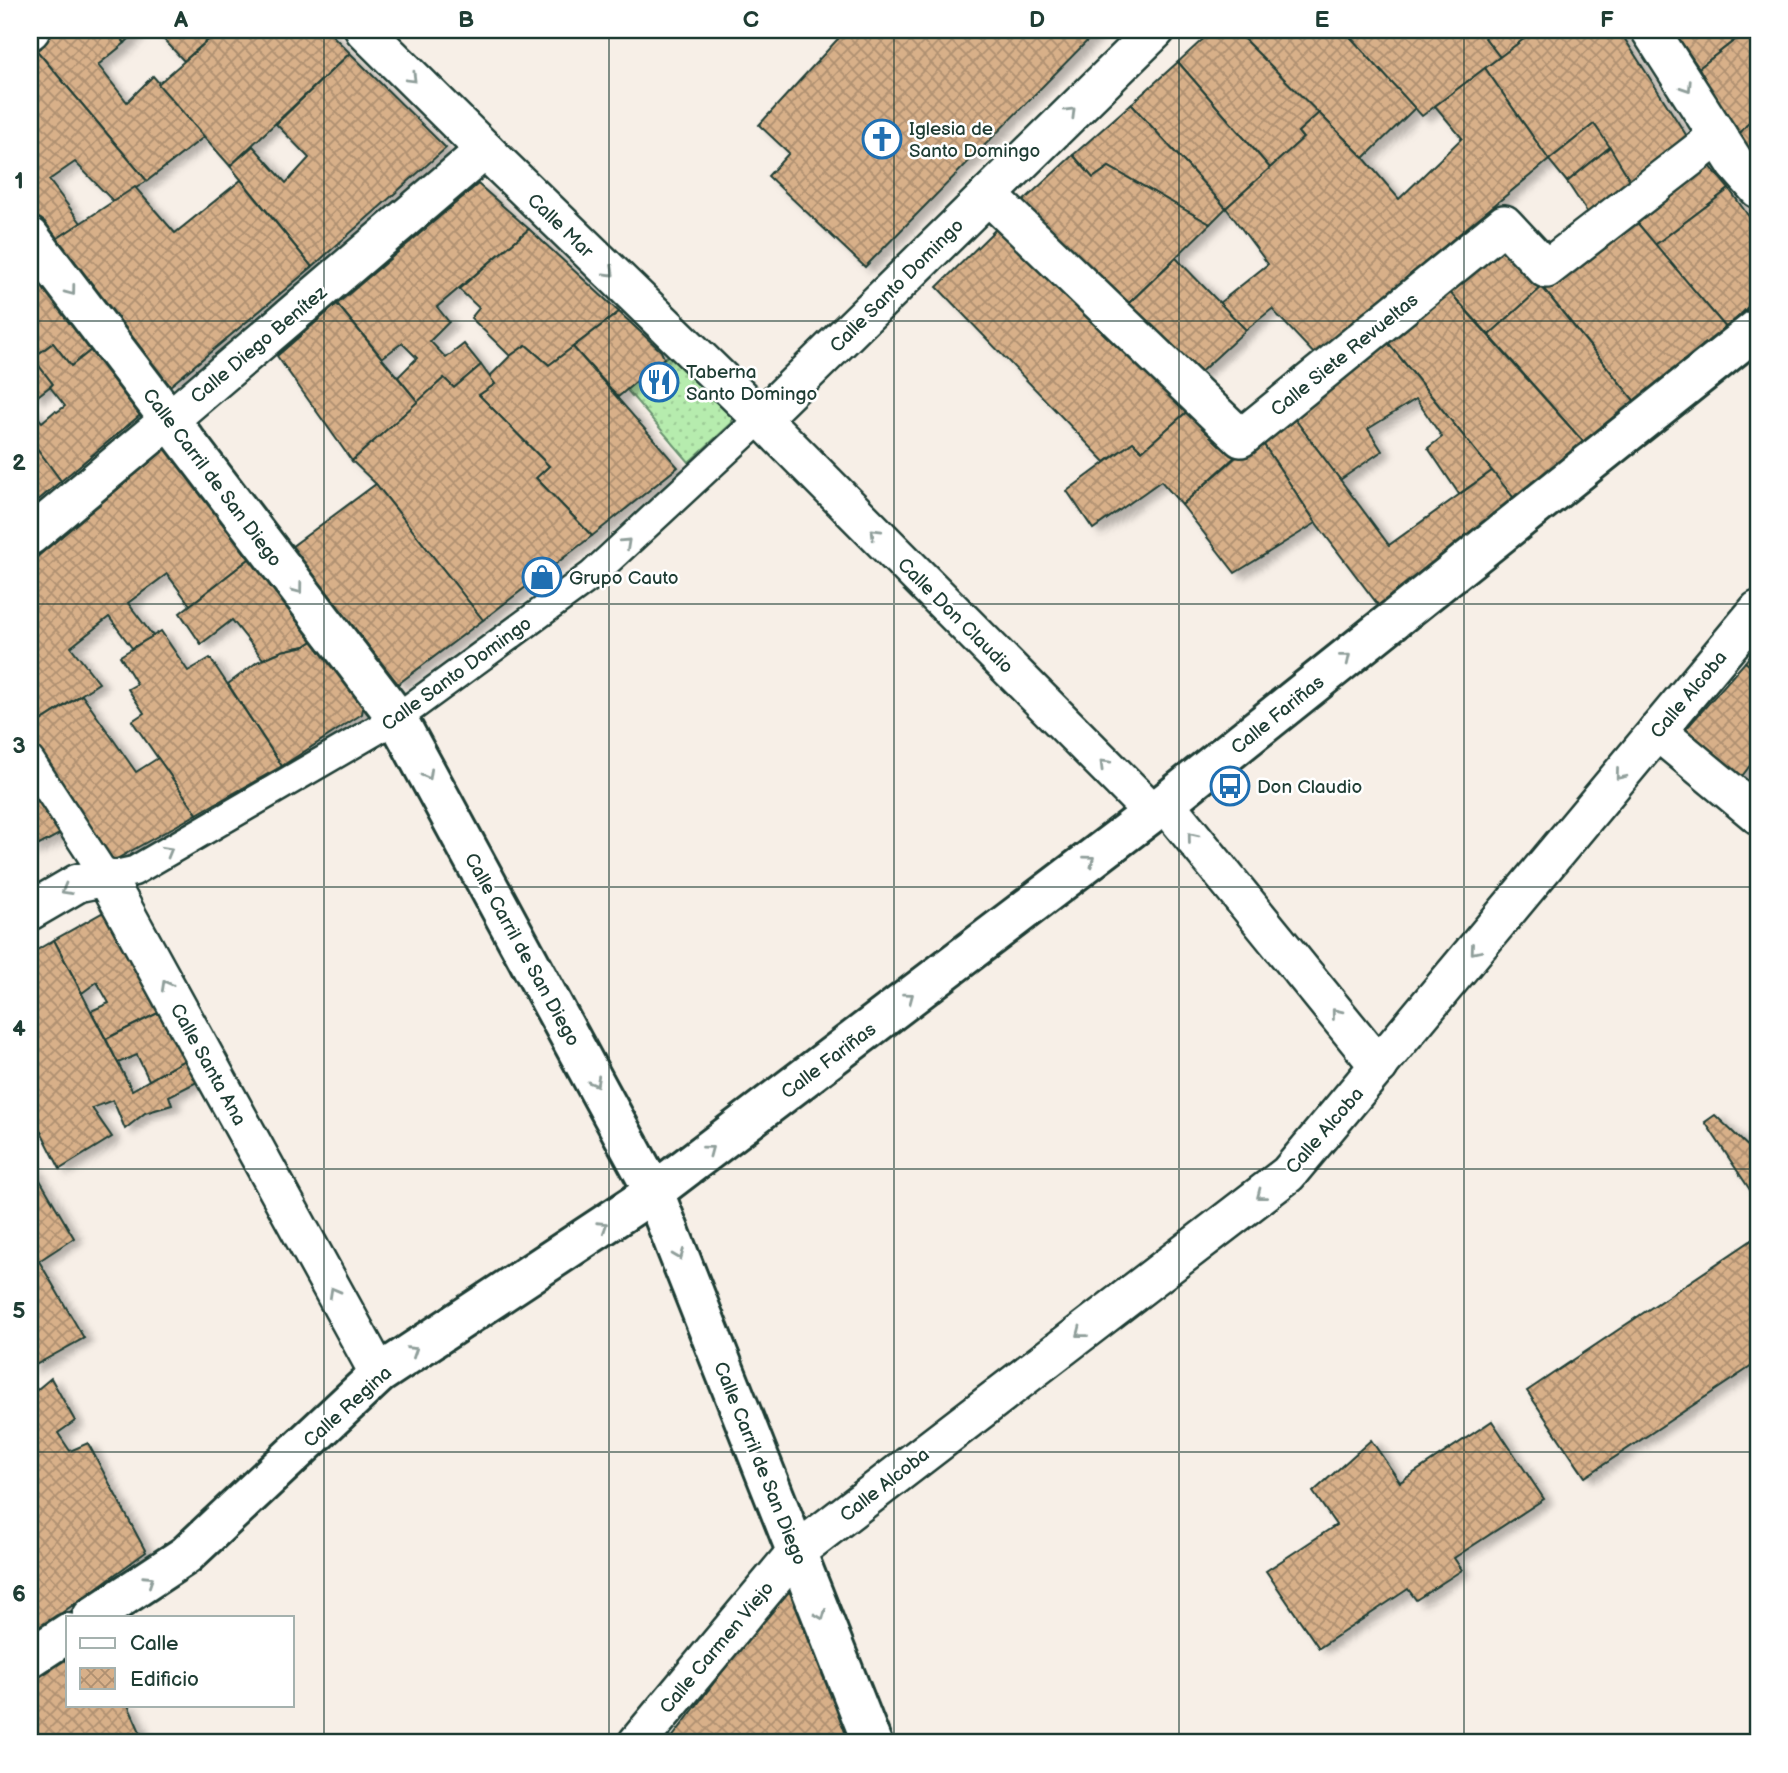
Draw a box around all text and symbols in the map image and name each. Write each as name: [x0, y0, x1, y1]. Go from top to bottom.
text: A: [173, 6, 189, 34]
text: B: [458, 6, 474, 34]
text: C: [743, 6, 759, 34]
text: D: [1029, 6, 1045, 34]
text: E: [1315, 6, 1330, 34]
text: F: [1600, 6, 1614, 34]
one-way arrow: [404, 70, 417, 83]
one-way arrow: [1679, 80, 1692, 93]
one-way arrow: [1063, 108, 1076, 121]
church icon: Iglesia de Santo Domingo: [861, 118, 903, 160]
place label: Iglesia de Santo Domingo: [909, 118, 1040, 163]
text: 1: [14, 167, 24, 195]
street label: Calle Mar: [522, 189, 599, 264]
street label: Calle Santo Domingo: [825, 214, 969, 358]
one-way arrow: [601, 263, 614, 276]
street label: Calle Diego Benítez: [186, 281, 332, 409]
one-way arrow: [63, 283, 75, 296]
street label: Calle Siete Revueltas: [1267, 289, 1423, 422]
restaurant icon: Taberna Santo Domingo: [638, 361, 680, 403]
place label: Taberna Santo Domingo: [686, 361, 817, 406]
street label: Calle Carril de San Diego: [137, 384, 286, 572]
text: 2: [12, 449, 26, 477]
one-way arrow: [870, 528, 883, 541]
one-way arrow: [618, 539, 631, 552]
street label: Calle Don Claudio: [892, 553, 1018, 679]
shop icon: Grupo Cauto: [521, 556, 563, 598]
place label: Grupo Cauto: [569, 567, 679, 590]
one-way arrow: [290, 581, 303, 593]
street label: Calle Santo Domingo: [377, 612, 536, 736]
street label: Calle Alcoba: [1646, 647, 1732, 743]
one-way arrow: [1338, 654, 1350, 667]
street label: Calle Fariñas: [1227, 671, 1329, 760]
text: 3: [12, 732, 26, 760]
one-way arrow: [1099, 759, 1112, 772]
bus stop icon: Don Claudio: [1209, 765, 1251, 807]
one-way arrow: [1616, 767, 1629, 780]
one-way arrow: [420, 768, 433, 780]
place label: Don Claudio: [1257, 776, 1362, 799]
one-way arrow: [1188, 832, 1200, 845]
one-way arrow: [161, 846, 174, 859]
street label: Calle Carril de San Diego: [459, 849, 584, 1050]
one-way arrow: [1082, 855, 1095, 868]
one-way arrow: [61, 881, 74, 894]
one-way arrow: [1471, 942, 1483, 955]
one-way arrow: [161, 980, 174, 993]
one-way arrow: [901, 993, 914, 1006]
street label: Calle Santa Ana: [165, 1000, 251, 1130]
one-way arrow: [1332, 1008, 1344, 1021]
text: 4: [12, 1015, 26, 1043]
street label: Calle Fariñas: [777, 1018, 881, 1104]
one-way arrow: [587, 1075, 600, 1088]
street label: Calle Alcoba: [1281, 1083, 1369, 1179]
one-way arrow: [701, 1146, 713, 1159]
one-way arrow: [1257, 1186, 1269, 1199]
one-way arrow: [595, 1221, 608, 1234]
one-way arrow: [671, 1249, 685, 1261]
one-way arrow: [329, 1287, 342, 1299]
text: 5: [12, 1297, 26, 1325]
one-way arrow: [1076, 1325, 1089, 1338]
one-way arrow: [405, 1347, 418, 1359]
street label: Calle Carril de San Diego: [708, 1359, 811, 1569]
street label: Calle Regina: [299, 1362, 397, 1453]
street label: Calle Alcoba: [836, 1443, 934, 1527]
one-way arrow: [141, 1575, 154, 1588]
street label: Calle Carmen Viejo: [655, 1577, 779, 1719]
text: 6: [12, 1580, 26, 1608]
one-way arrow: [813, 1608, 827, 1620]
legend: [66, 1616, 294, 1706]
text: Calle: [130, 1631, 179, 1656]
text: Edificio: [130, 1667, 199, 1692]

